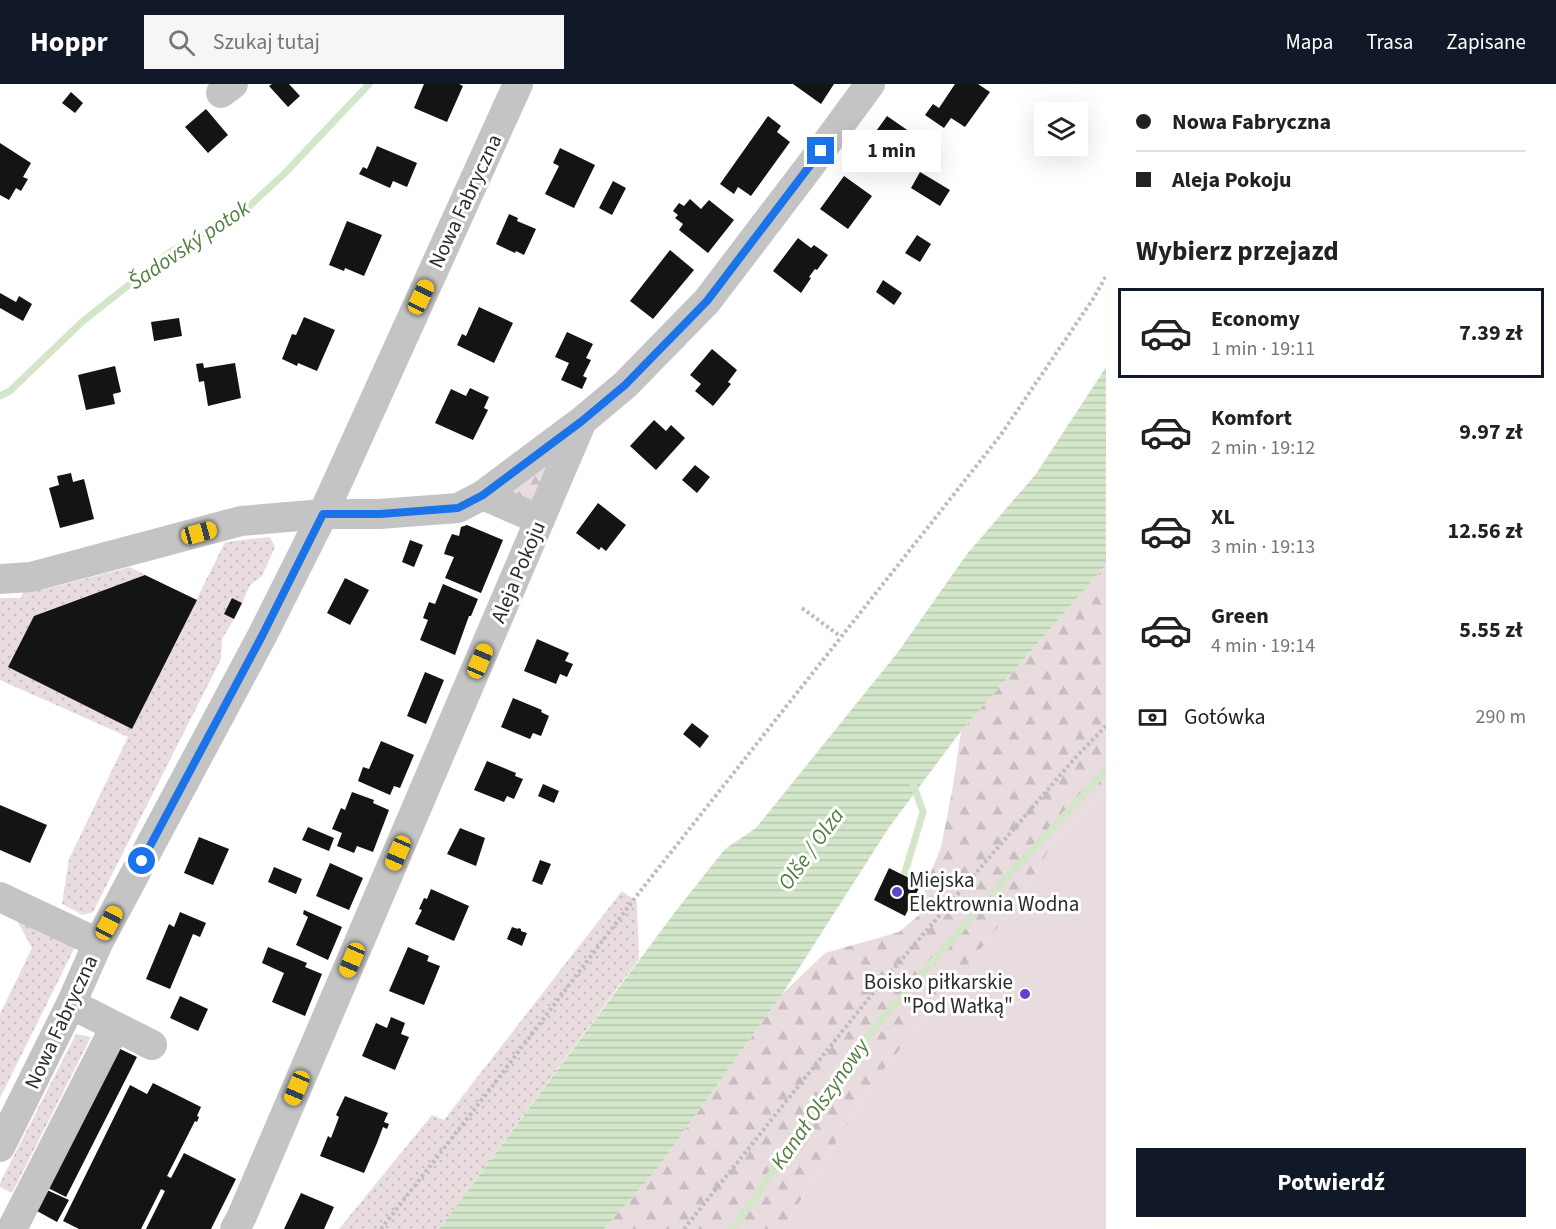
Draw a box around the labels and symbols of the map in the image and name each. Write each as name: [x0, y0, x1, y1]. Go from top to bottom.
street label: Nowa Fabryczna: [421, 129, 509, 273]
callout: 1 min: [842, 130, 941, 172]
route end: [807, 137, 834, 164]
water label: Šadovský potok: [122, 192, 257, 298]
car: [405, 277, 437, 317]
street label: Aleja Pokoju: [483, 516, 553, 628]
car: [179, 520, 219, 546]
car: [465, 641, 495, 681]
water label: Olše / Olza: [770, 801, 852, 897]
car: [383, 833, 413, 873]
route start: [128, 847, 155, 874]
place label: Miejska Elektrownia Wodna: [909, 865, 1079, 919]
marker: Miejska Elektrownia Wodna: [890, 885, 904, 899]
car: [93, 903, 125, 943]
car: [337, 940, 367, 980]
street label: Nowa Fabryczna: [17, 950, 105, 1094]
place label: Boisko piłkarskie "Pod Wałką": [864, 967, 1013, 1021]
marker: Boisko piłkarskie "Pod Wałką": [1018, 987, 1032, 1001]
water label: Kanał Olszynowy: [763, 1031, 878, 1176]
car: [282, 1068, 312, 1108]

